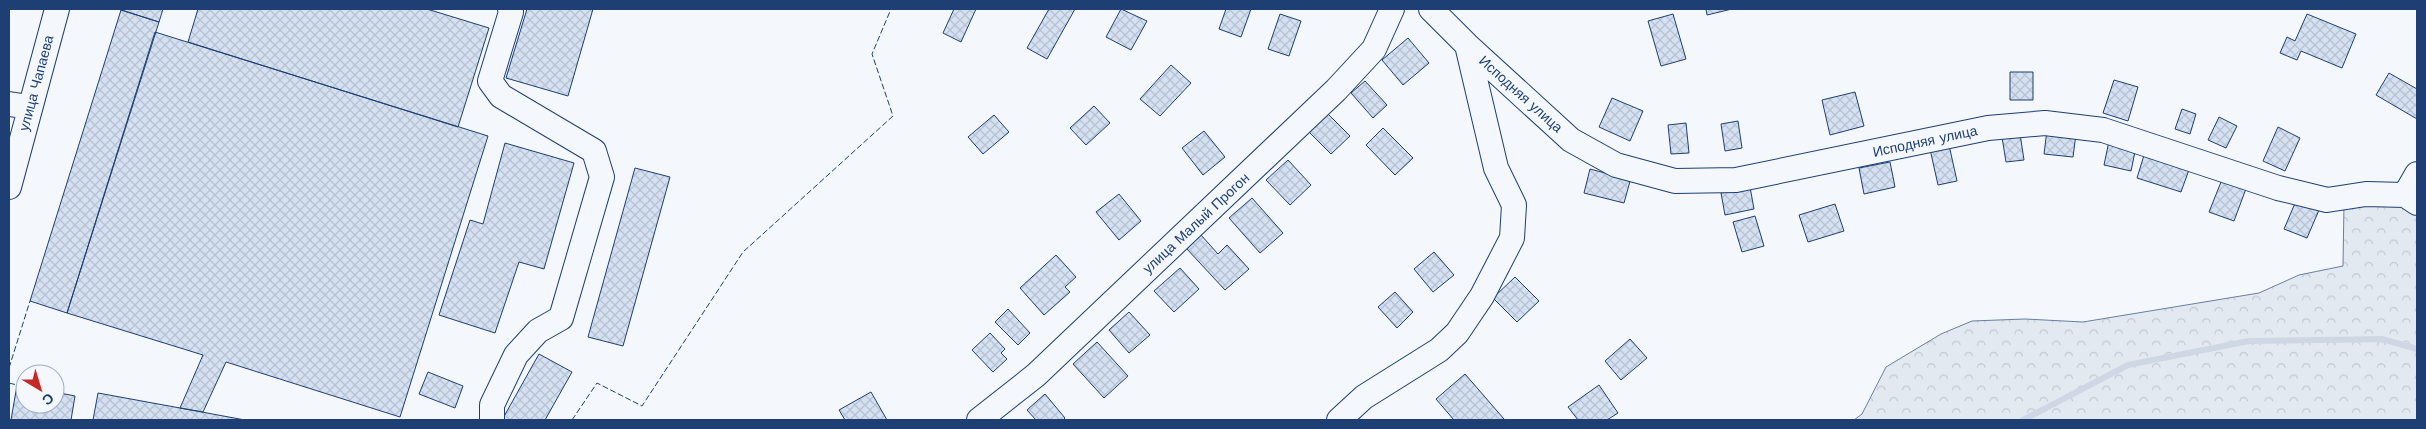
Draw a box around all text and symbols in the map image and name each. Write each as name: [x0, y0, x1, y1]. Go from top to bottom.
street label: улица Чапаева: [16, 33, 57, 133]
street label: Исподняя улица: [1476, 52, 1566, 136]
street label: Исподняя улица: [1871, 122, 1979, 160]
street label: улица Малый Прогон: [1139, 170, 1253, 276]
north arrow: [15, 364, 65, 414]
text: С: [39, 390, 57, 409]

